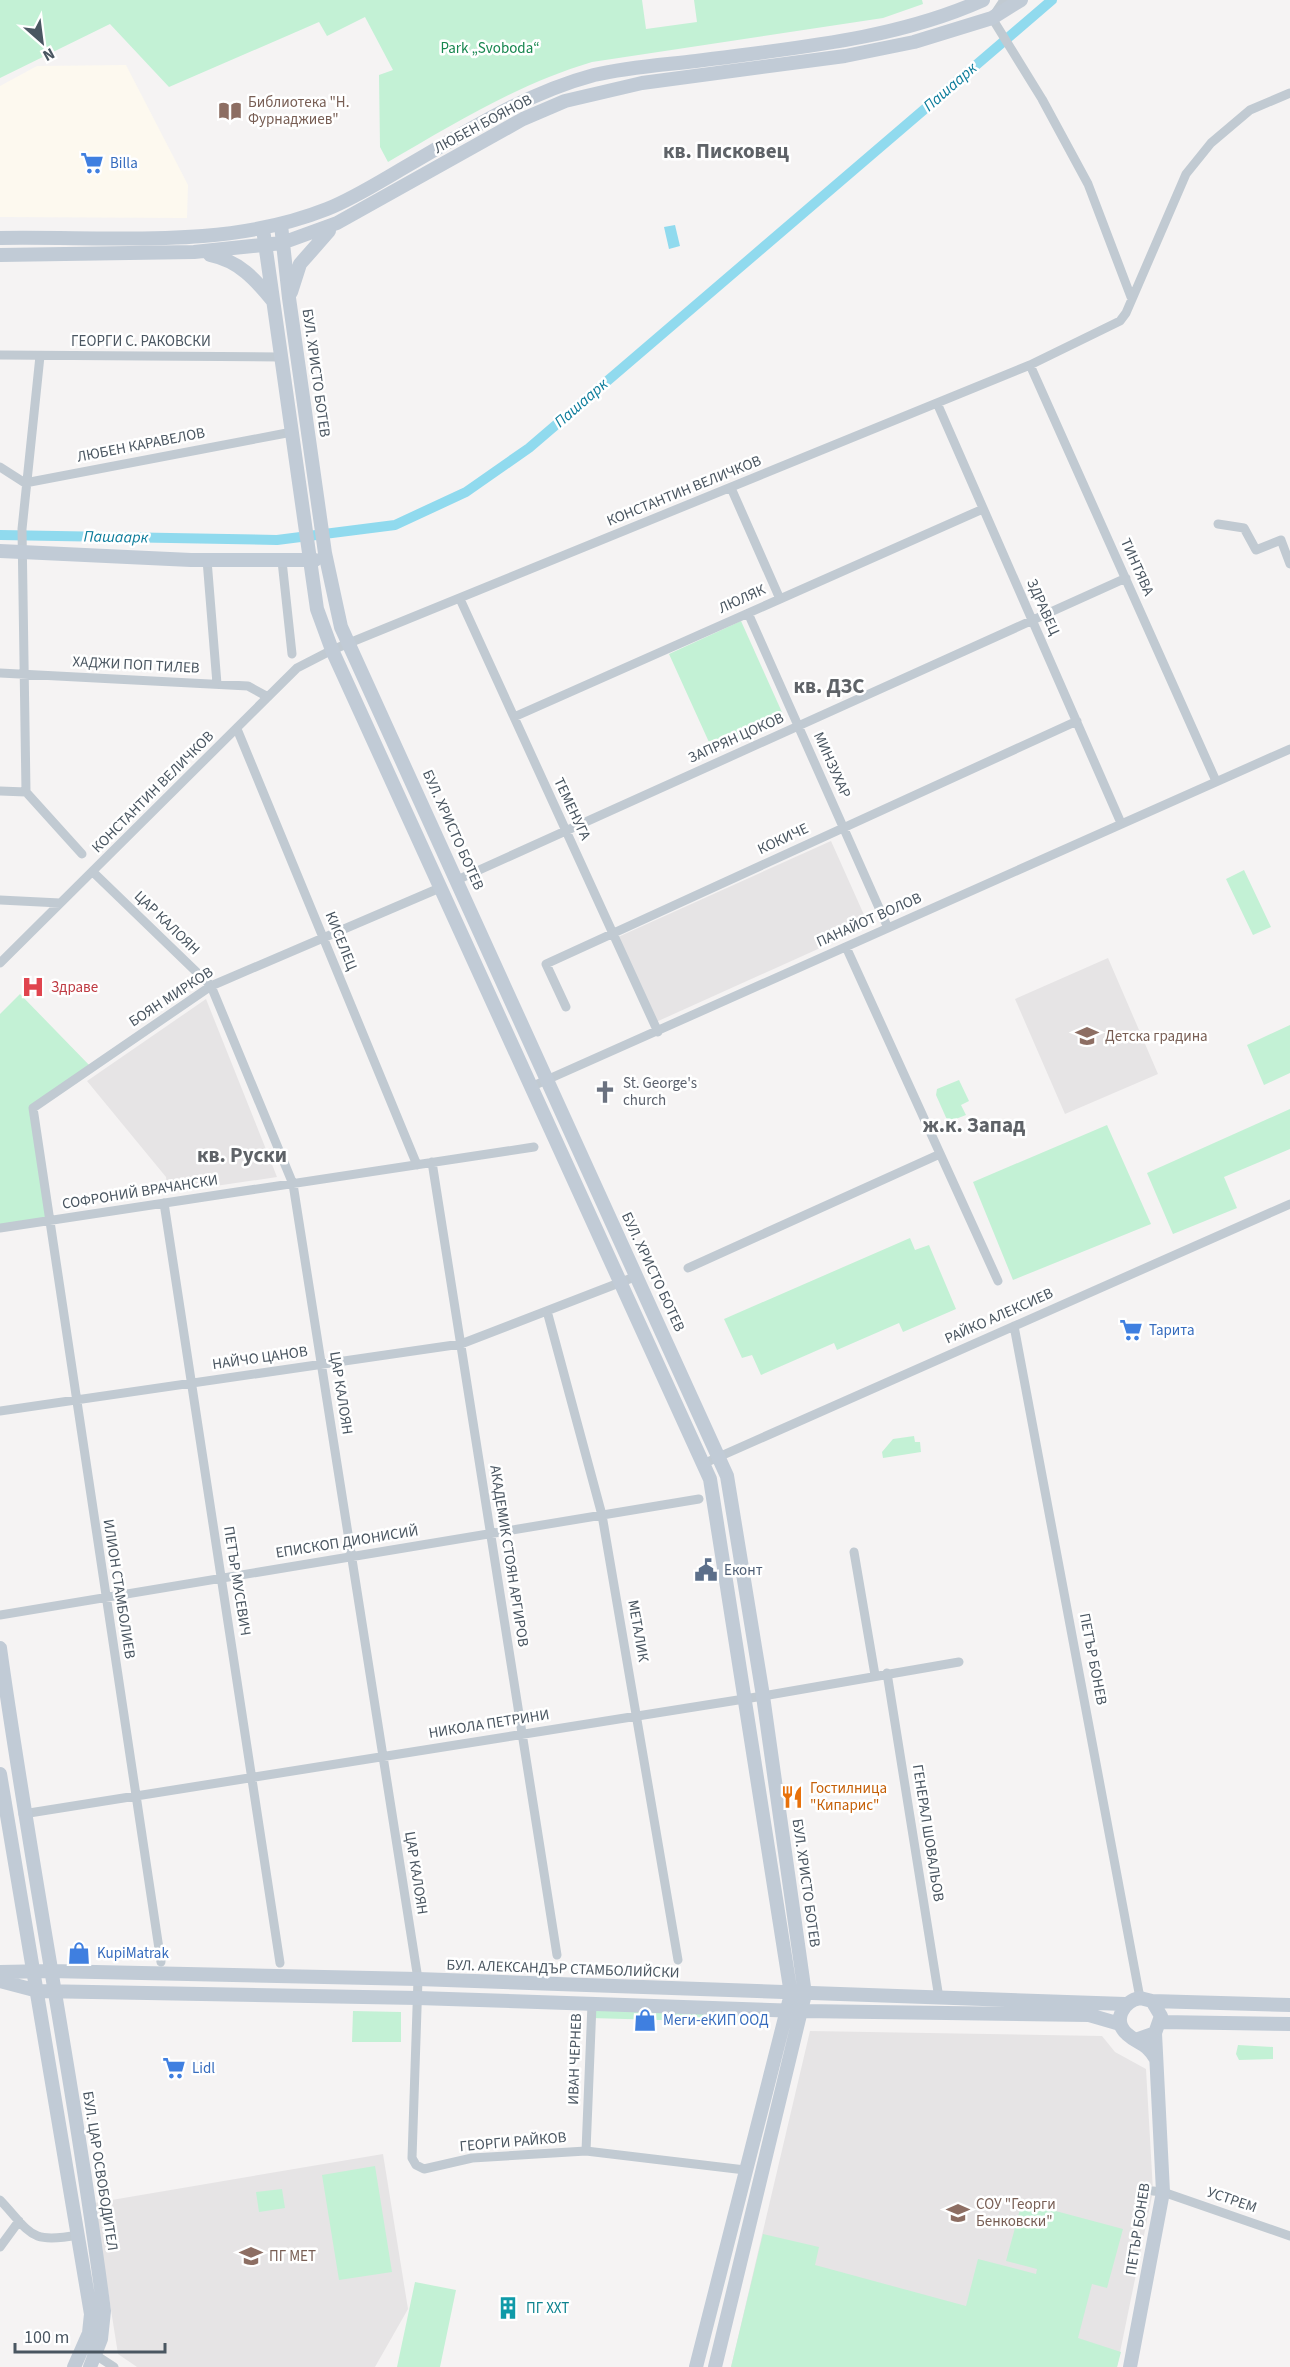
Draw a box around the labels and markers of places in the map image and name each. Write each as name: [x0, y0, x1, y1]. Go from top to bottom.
place label: Библиотека "Н. Фурнаджиев": [248, 92, 349, 130]
library icon: Библиотека "Н. Фурнаджиев": [217, 98, 243, 124]
supermarket icon: Billa: [79, 150, 105, 176]
place label: Billa: [110, 153, 138, 174]
hospital icon: Здраве: [20, 974, 46, 1000]
place label: Здраве: [51, 977, 98, 998]
school or university icon: Детска градина: [1074, 1023, 1100, 1049]
place label: Детска градина: [1105, 1026, 1208, 1047]
place label: St. George's church: [623, 1073, 697, 1111]
church icon: St. George's church: [592, 1079, 618, 1105]
supermarket icon: Тарита: [1118, 1317, 1144, 1343]
place label: Тарита: [1149, 1320, 1194, 1341]
public building icon: Еконт: [693, 1557, 719, 1583]
place label: Еконт: [724, 1560, 763, 1581]
place label: Гостилница "Кипарис": [810, 1778, 887, 1816]
restaurant icon: Гостилница "Кипарис": [779, 1784, 805, 1810]
shop icon: KupiMatrak: [66, 1940, 92, 1966]
place label: KupiMatrak: [97, 1943, 169, 1964]
shop icon: Меги-еКИП ООД: [632, 2007, 658, 2033]
place label: Меги-еКИП ООД: [663, 2010, 769, 2031]
supermarket icon: Lidl: [161, 2055, 187, 2081]
place label: Lidl: [192, 2058, 215, 2079]
place label: СОУ "Георги Бенковски": [976, 2194, 1056, 2232]
school or university icon: СОУ "Георги Бенковски": [945, 2200, 971, 2226]
school or university icon: ПГ МЕТ: [238, 2243, 264, 2269]
place label: ПГ МЕТ: [269, 2246, 316, 2267]
building icon: ПГ ХХТ: [495, 2295, 521, 2321]
place label: ПГ ХХТ: [526, 2298, 569, 2319]

